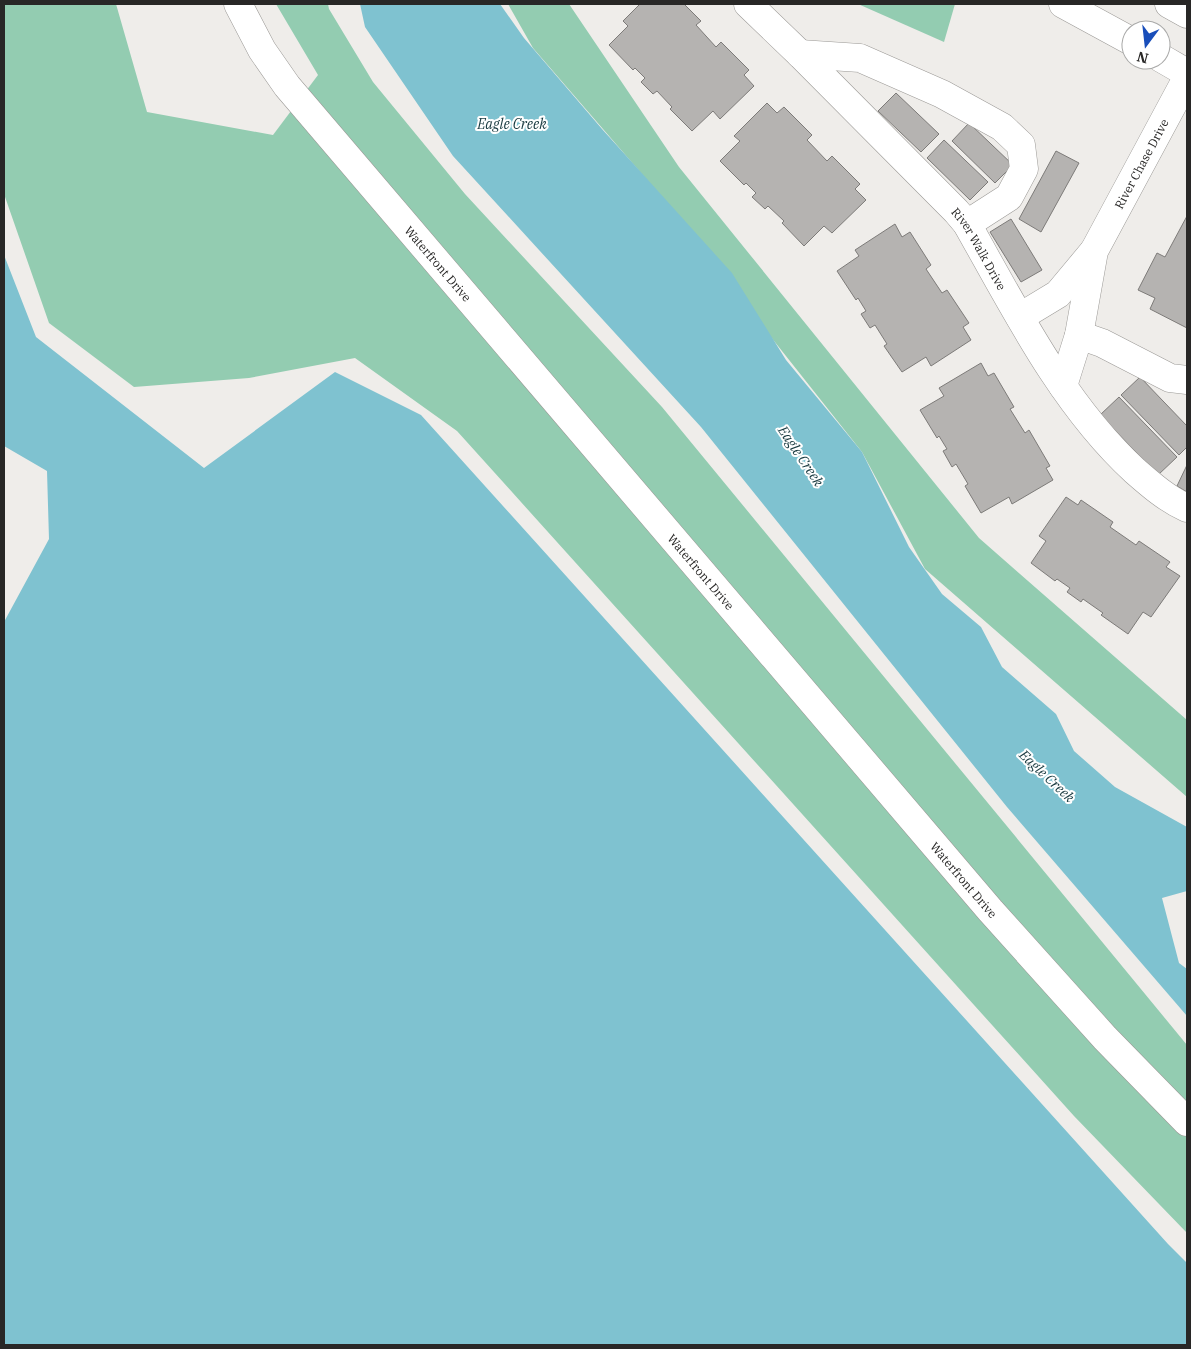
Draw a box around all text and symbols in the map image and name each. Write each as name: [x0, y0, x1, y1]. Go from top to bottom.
north arrow: [1121, 20, 1171, 70]
text: N: [1135, 47, 1150, 68]
water label: Eagle Creek: [476, 115, 547, 133]
street label: River Chase Drive: [1111, 116, 1171, 211]
street label: River Walk Drive: [949, 204, 1010, 293]
street label: Waterfront Drive: [402, 223, 475, 304]
water label: Eagle Creek: [774, 421, 828, 490]
street label: Waterfront Drive: [665, 531, 738, 613]
water label: Eagle Creek: [1015, 745, 1079, 807]
street label: Waterfront Drive: [928, 839, 1001, 921]

